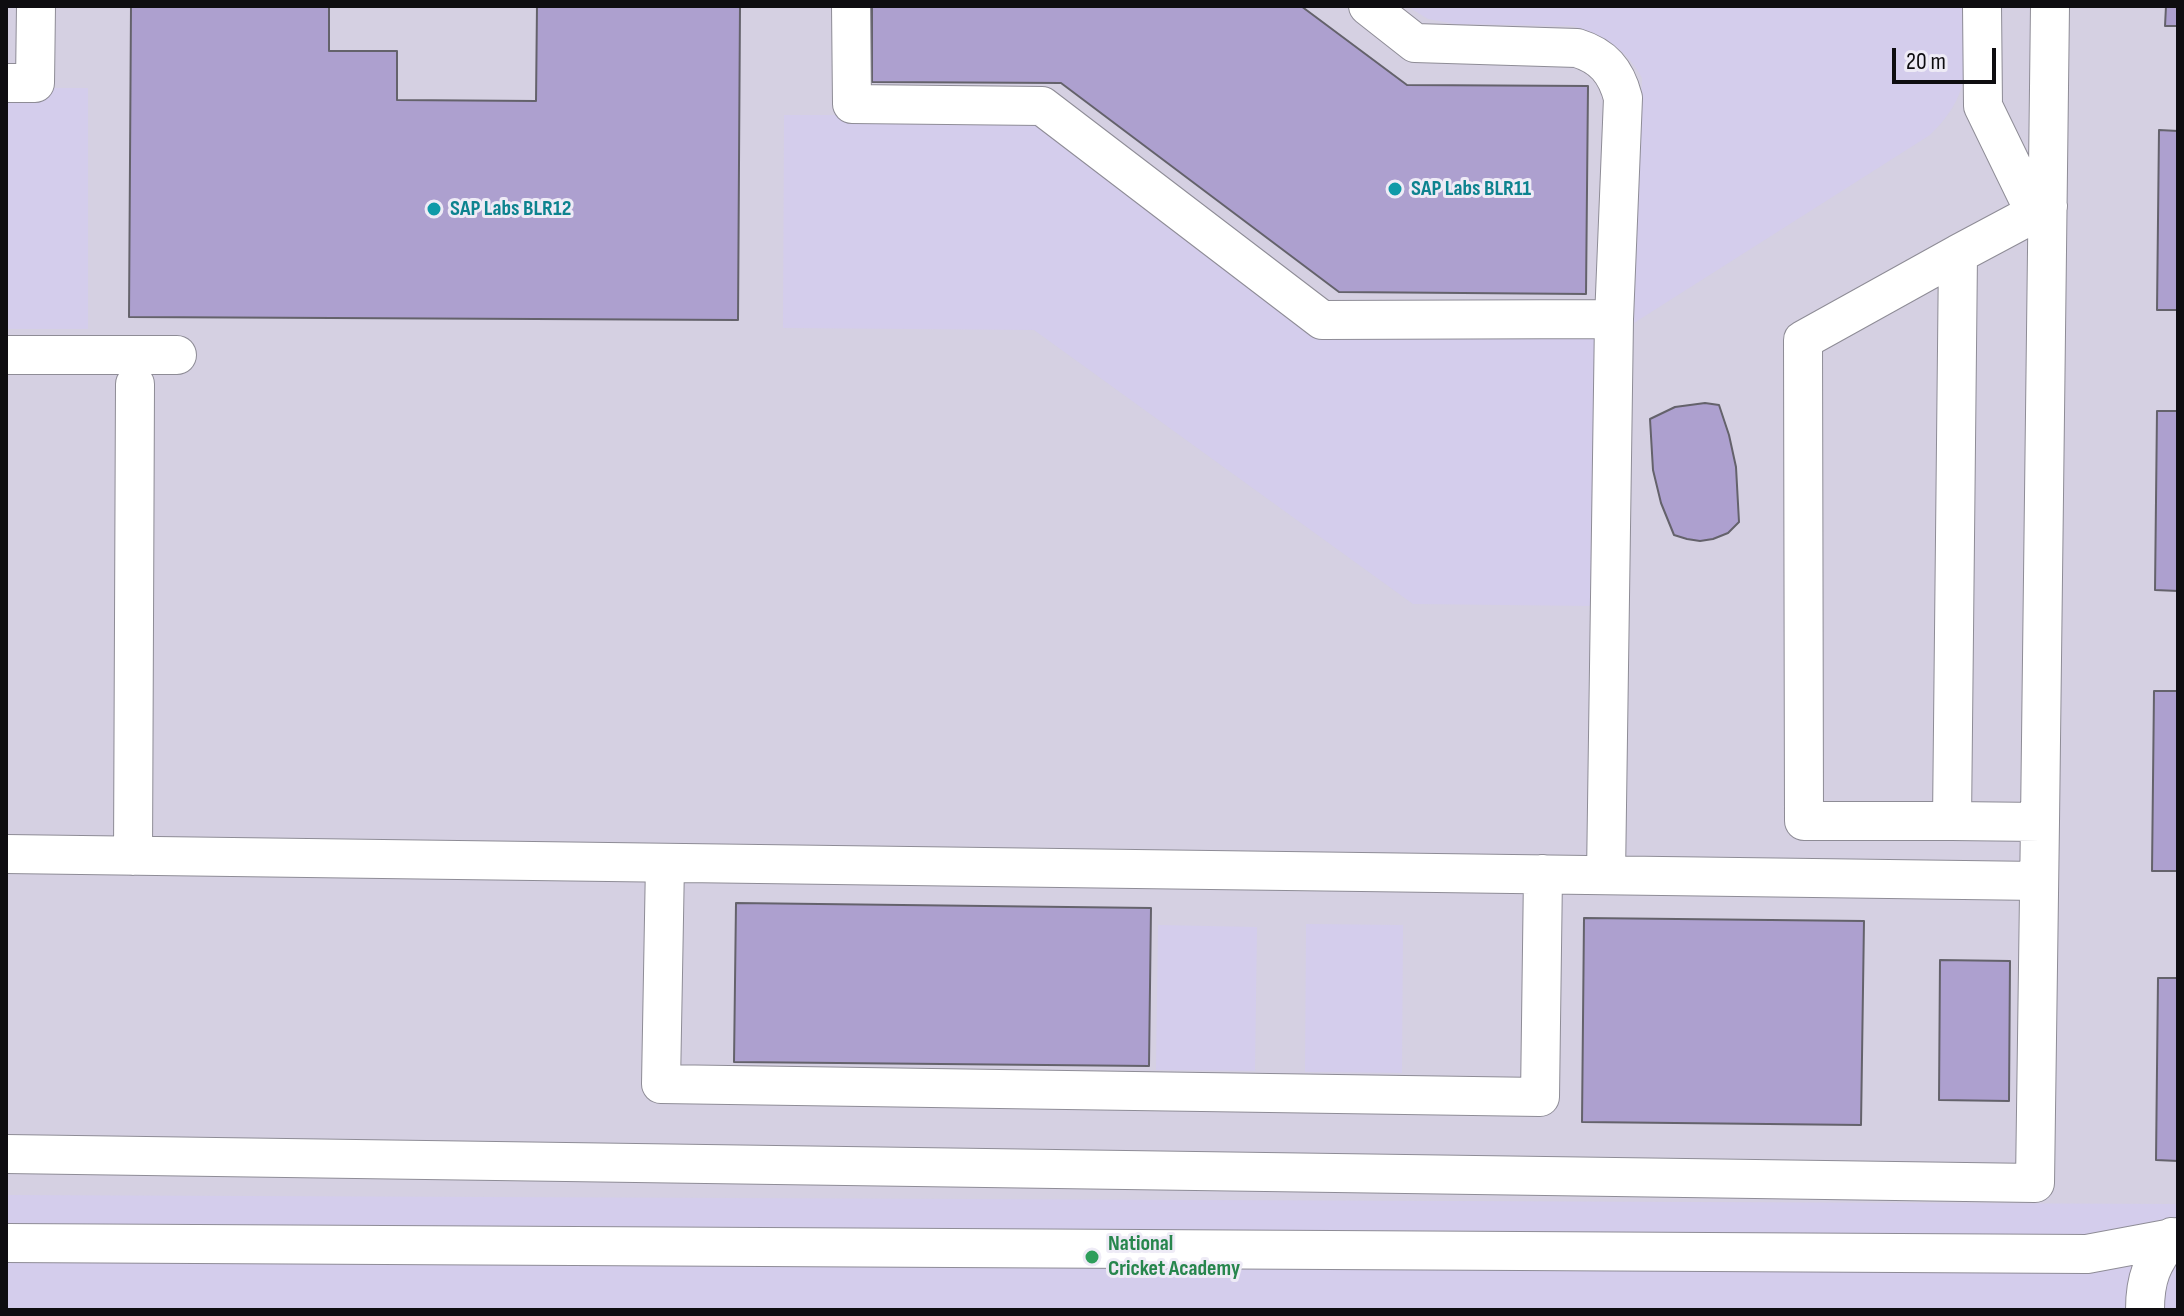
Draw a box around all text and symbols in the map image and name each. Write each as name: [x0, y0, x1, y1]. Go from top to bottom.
scale bar: [1896, 32, 2000, 82]
text: 20 m: [1906, 47, 1946, 76]
place label: SAP Labs BLR11: [1411, 176, 1531, 202]
marker: SAP Labs BLR11: [1386, 180, 1404, 198]
place label: SAP Labs BLR12: [450, 196, 571, 222]
marker: SAP Labs BLR12: [425, 200, 443, 218]
place label: National Cricket Academy: [1108, 1231, 1240, 1282]
marker: National Cricket Academy: [1083, 1248, 1101, 1266]

